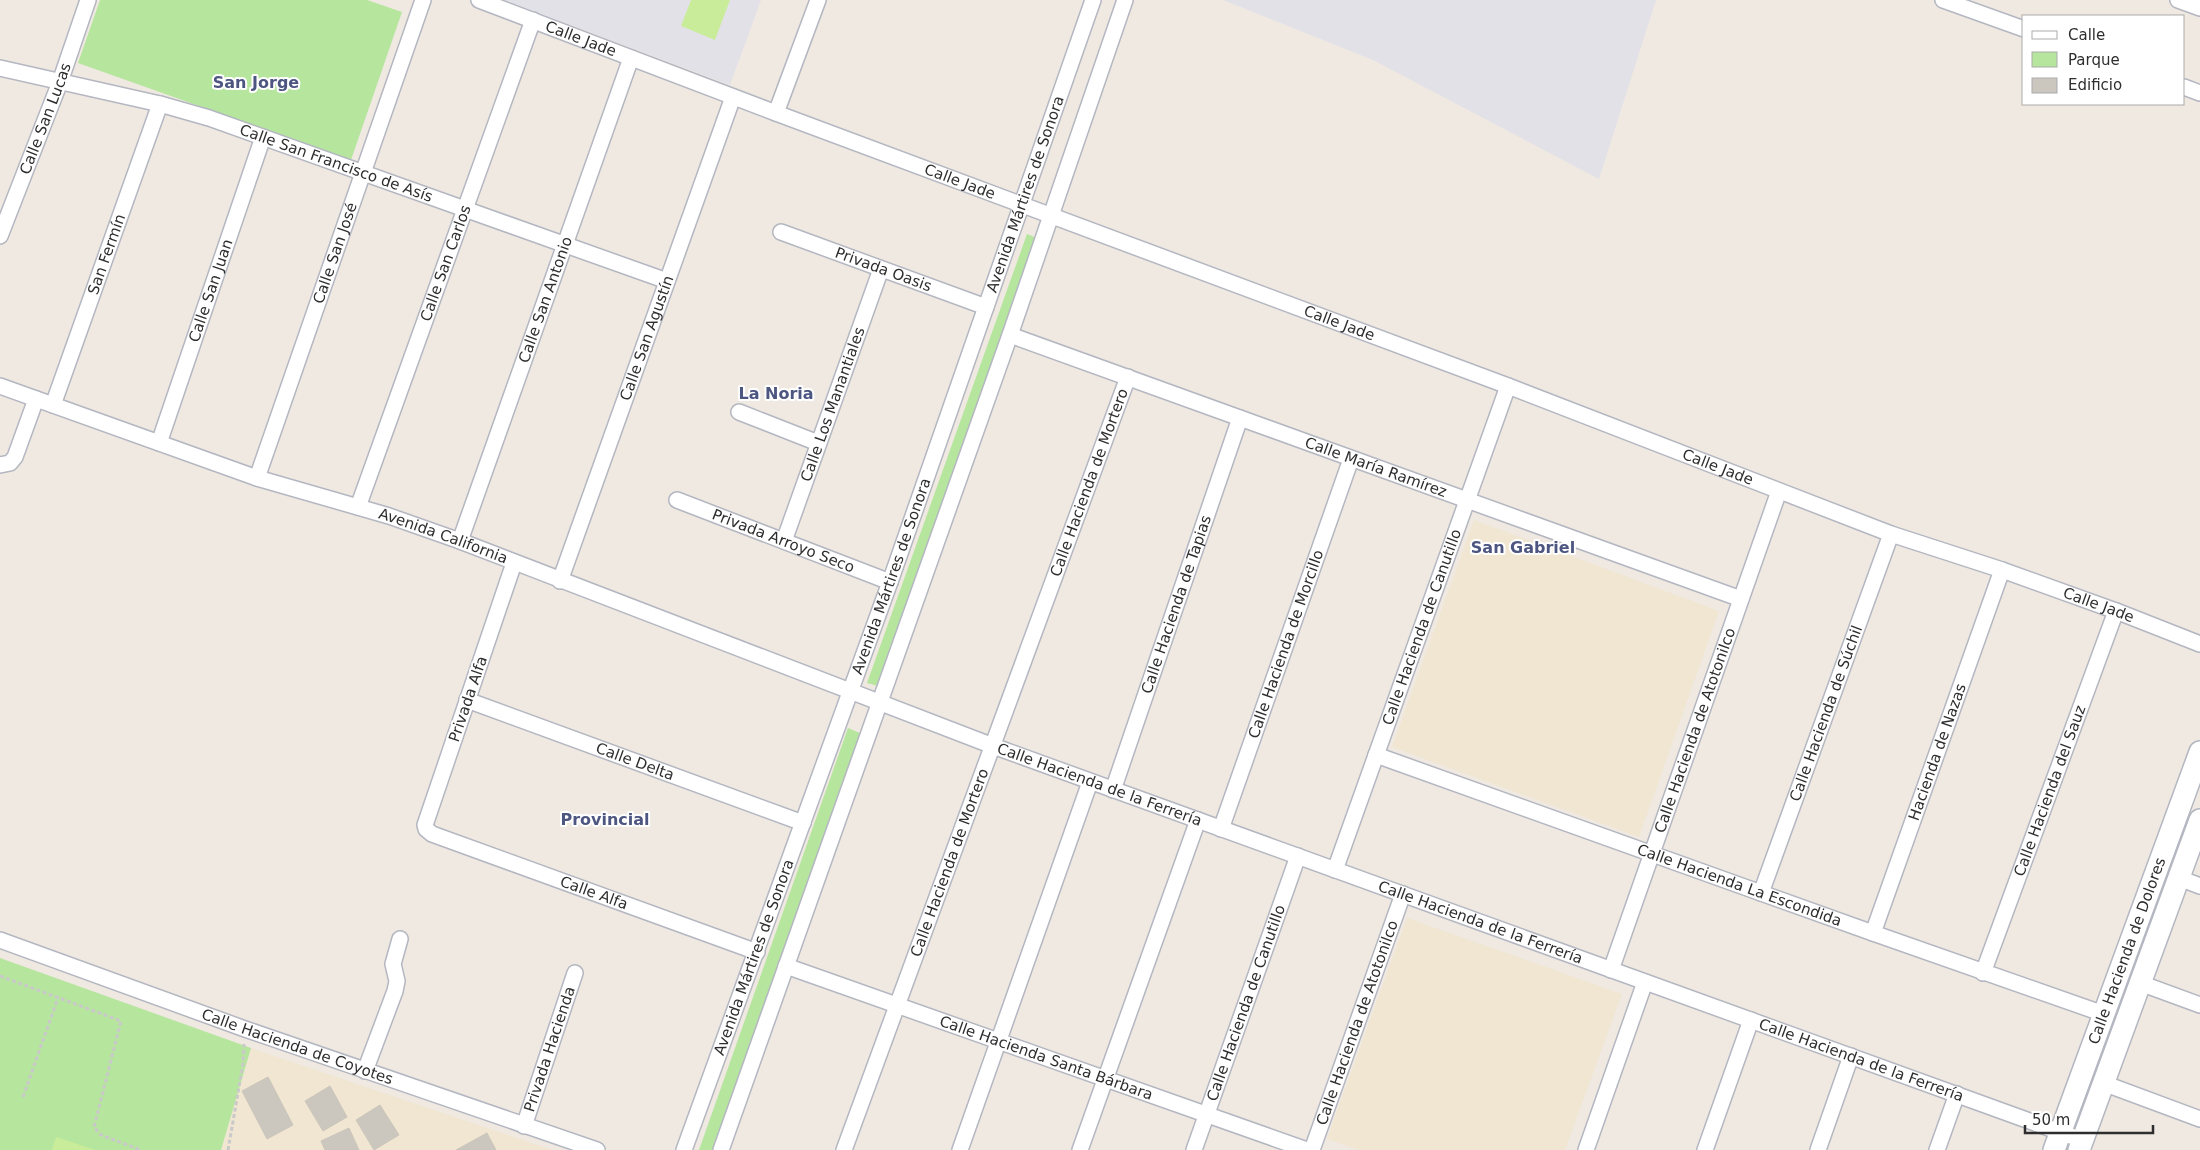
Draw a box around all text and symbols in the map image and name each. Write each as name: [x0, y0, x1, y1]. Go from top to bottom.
legend: [2022, 15, 2185, 105]
street label: Calle Jade: [543, 17, 619, 60]
text: Calle: [2068, 26, 2105, 44]
text: Parque: [2068, 51, 2120, 69]
street label: Calle San Lucas: [16, 60, 75, 177]
district label: San Jorge: [213, 73, 299, 92]
text: Edificio: [2068, 76, 2122, 94]
street label: Avenida Mártires de Sonora: [983, 93, 1068, 295]
street label: Calle San Francisco de Asís: [237, 121, 435, 206]
street label: Calle Jade: [922, 160, 998, 203]
street label: Calle San José: [309, 200, 361, 306]
street label: Calle San Carlos: [416, 203, 475, 324]
street label: San Fermín: [84, 212, 129, 297]
street label: Calle San Antonio: [515, 234, 576, 365]
street label: Calle San Juan: [185, 237, 237, 344]
street label: Privada Oasis: [833, 244, 934, 295]
street label: Calle San Agustín: [616, 273, 677, 403]
street label: Calle Jade: [1301, 302, 1377, 345]
street label: Calle Los Manantiales: [797, 325, 869, 484]
district label: La Noria: [738, 384, 814, 403]
street label: Calle Hacienda de Mortero: [1046, 386, 1132, 579]
street label: Calle María Ramírez: [1302, 433, 1449, 501]
street label: Calle Jade: [1680, 445, 1756, 489]
street label: Avenida Mártires de Sonora: [848, 476, 935, 677]
street label: Avenida California: [377, 504, 510, 567]
street label: Privada Arroyo Seco: [710, 505, 857, 576]
street label: Calle Hacienda de Tapias: [1138, 513, 1215, 696]
street label: Calle Hacienda de Canutillo: [1379, 527, 1465, 728]
district label: San Gabriel: [1471, 538, 1575, 557]
street label: Calle Hacienda de Morcillo: [1245, 547, 1327, 741]
street label: Calle Jade: [2061, 584, 2137, 626]
street label: Calle Hacienda de Súchil: [1786, 623, 1866, 804]
street label: Calle Hacienda de Atotonilco: [1651, 625, 1739, 835]
street label: Privada Alfa: [445, 654, 491, 744]
street label: Hacienda de Nazas: [1905, 681, 1970, 823]
street label: Calle Hacienda del Sauz: [2010, 703, 2090, 879]
street label: Calle Delta: [593, 739, 677, 784]
street label: Calle Hacienda de la Ferrería: [995, 739, 1204, 830]
street label: Calle Hacienda de Mortero: [907, 766, 992, 959]
district label: Provincial: [560, 810, 650, 829]
street label: Calle Hacienda La Escondida: [1635, 840, 1844, 930]
street label: Calle Hacienda de Dolores: [2085, 855, 2170, 1047]
street label: Avenida Mártires de Sonora: [710, 857, 798, 1058]
street label: Calle Alfa: [558, 872, 630, 913]
street label: Calle Hacienda de la Ferrería: [1376, 877, 1585, 968]
street label: Calle Hacienda de Canutillo: [1203, 902, 1289, 1104]
street label: Calle Hacienda de Atotonilco: [1313, 918, 1402, 1128]
street label: Privada Hacienda: [520, 984, 579, 1114]
street label: Calle Hacienda de Coyotes: [199, 1005, 396, 1088]
street label: Calle Hacienda Santa Bárbara: [937, 1012, 1155, 1104]
street label: Calle Hacienda de la Ferrería: [1756, 1015, 1966, 1105]
scale bar: [2025, 1102, 2152, 1134]
text: 50 m: [2032, 1111, 2070, 1129]

